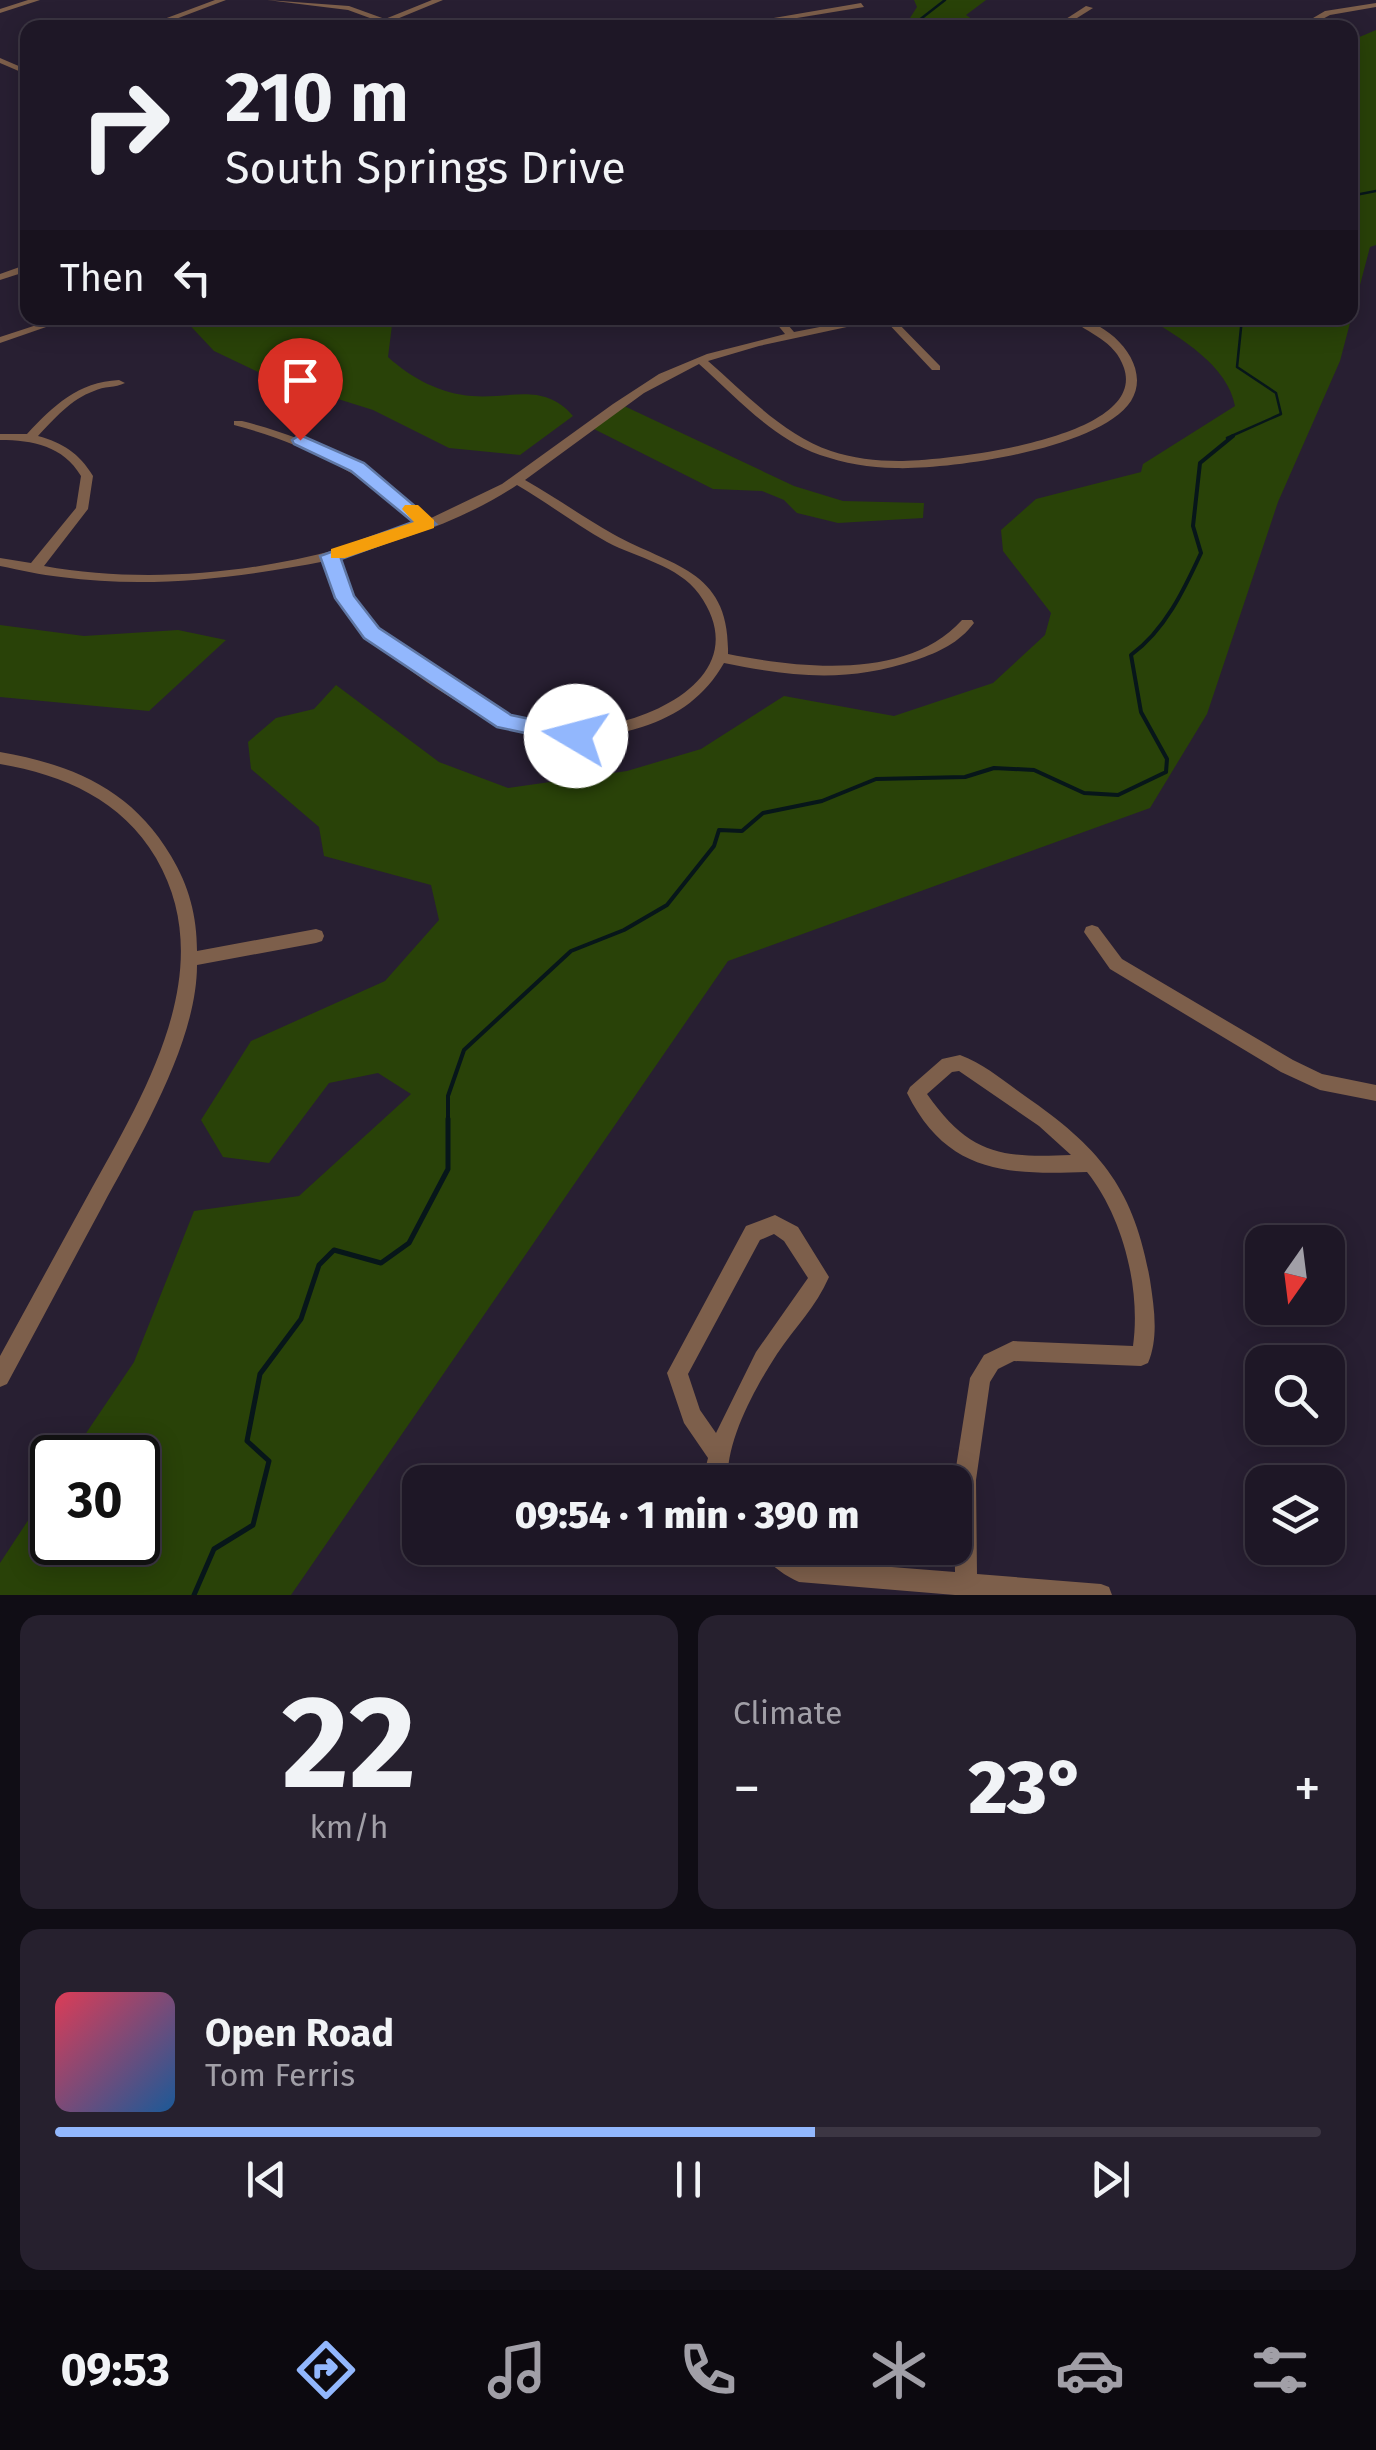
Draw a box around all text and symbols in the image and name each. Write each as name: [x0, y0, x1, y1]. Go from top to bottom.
text: 210 m: [225, 56, 409, 140]
icon: right: [60, 60, 190, 190]
text: South Springs Drive: [225, 141, 626, 195]
icon: left: [165, 250, 220, 305]
text: Then: [60, 255, 145, 301]
pin: [258, 338, 343, 441]
icon: arrive: [273, 353, 328, 408]
position arrow: [524, 684, 628, 788]
north arrow: [1245, 1225, 1345, 1325]
map controls: [1245, 1225, 1345, 1565]
button: search: [1245, 1345, 1345, 1445]
speed limit sign: 30: [30, 1435, 160, 1565]
button: layers: [1245, 1465, 1345, 1565]
text: 09:54 · 1 min · 390 m: [515, 1492, 859, 1538]
text: 22: [282, 1665, 416, 1821]
text: Climate: [733, 1694, 842, 1732]
text: 23°: [968, 1743, 1086, 1833]
text: −: [733, 1756, 761, 1822]
text: +: [1294, 1756, 1321, 1822]
text: km/h: [309, 1808, 389, 1846]
text: Open Road: [205, 2010, 394, 2056]
text: Tom Ferris: [205, 2056, 355, 2094]
icon: previous: [239, 2152, 294, 2207]
icon: pause: [661, 2152, 716, 2207]
icon: next: [1083, 2152, 1138, 2207]
icon: directions: [291, 2335, 361, 2405]
icon: music: [482, 2335, 552, 2405]
icon: phone: [673, 2335, 743, 2405]
icon: climate: [864, 2335, 934, 2405]
icon: car: [1055, 2335, 1125, 2405]
icon: filters: [1245, 2335, 1315, 2405]
text: 09:53: [60, 2343, 170, 2397]

